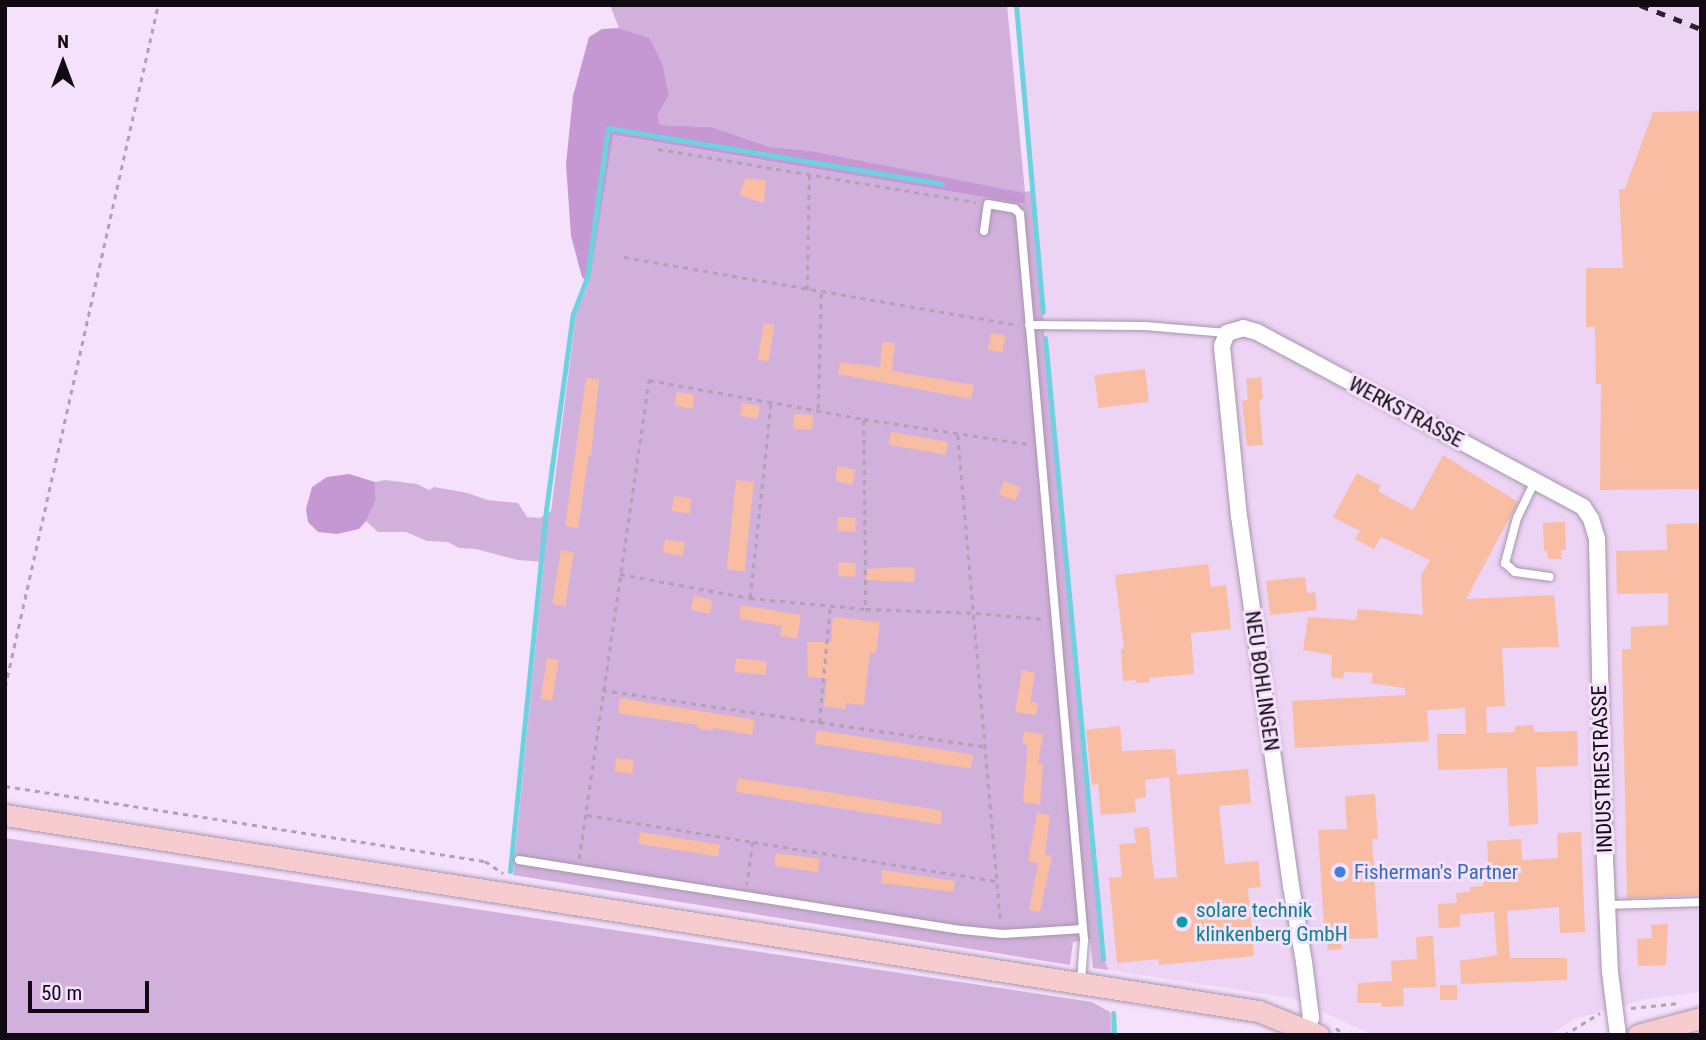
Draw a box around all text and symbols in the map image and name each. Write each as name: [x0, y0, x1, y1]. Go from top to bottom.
north arrow: [28, 28, 98, 98]
text: N: [57, 30, 69, 53]
street label: WERKSTRASSE: [1344, 371, 1468, 453]
street label: NEU BOHLINGEN: [1240, 609, 1284, 753]
street label: INDUSTRIESTRASSE: [1586, 685, 1618, 853]
place label: Fisherman's Partner: [1354, 859, 1518, 885]
marker: Fisherman's Partner: [1332, 864, 1348, 880]
place label: solare technik klinkenberg GmbH: [1196, 897, 1348, 947]
marker: solare technik klinkenberg GmbH: [1174, 914, 1190, 930]
scale bar: [32, 967, 152, 1011]
text: 50 m: [41, 981, 82, 1005]

